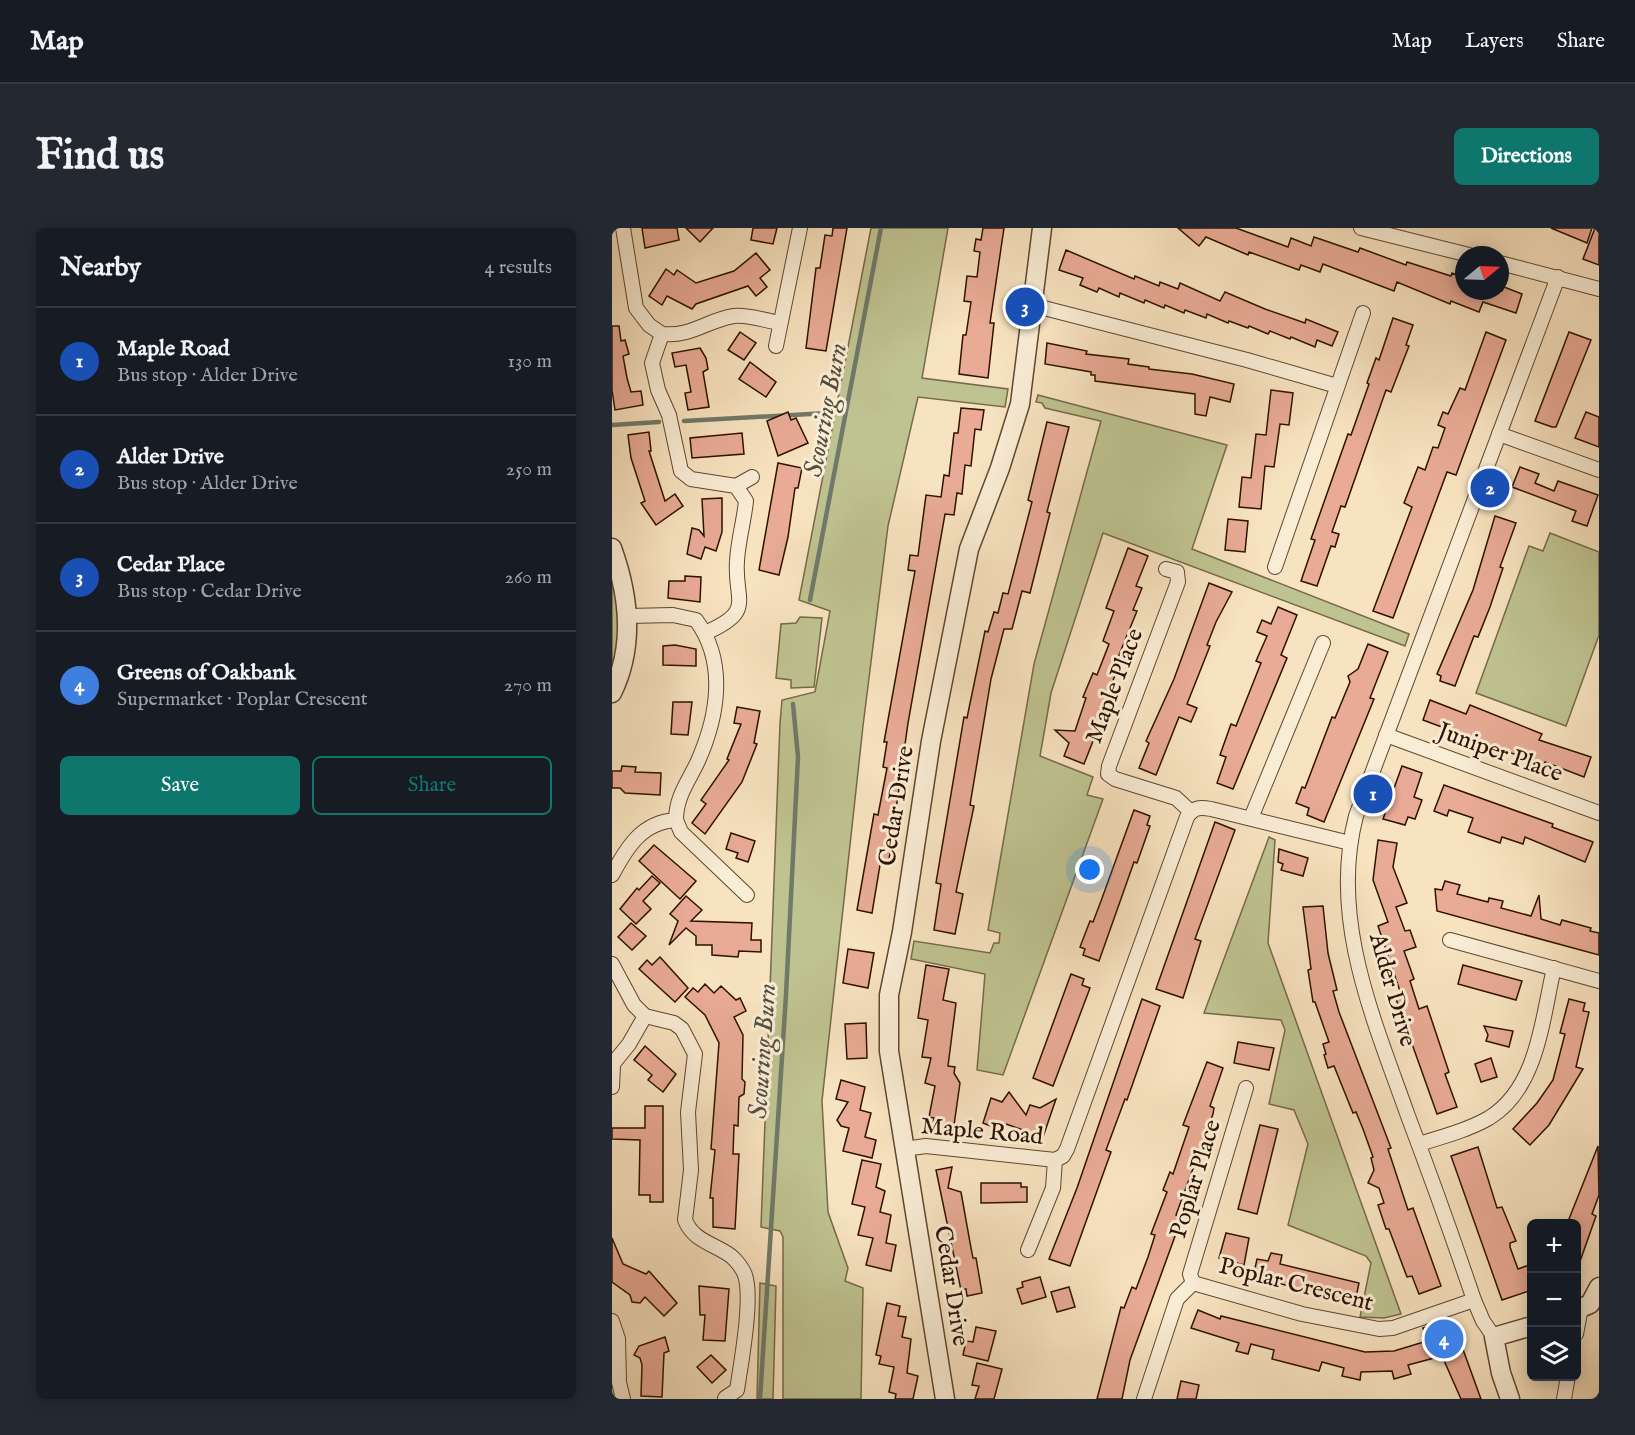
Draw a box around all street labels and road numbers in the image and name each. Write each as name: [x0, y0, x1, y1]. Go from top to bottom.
street label: Maple Place: [1079, 624, 1151, 748]
street label: Juniper Place: [1430, 715, 1567, 790]
street label: Cedar Drive: [872, 744, 922, 868]
street label: Alder Drive: [1361, 929, 1423, 1050]
street label: Maple Road: [919, 1111, 1045, 1153]
street label: Poplar Place: [1163, 1116, 1229, 1242]
street label: Cedar Drive: [926, 1224, 976, 1348]
street label: Poplar Crescent: [1216, 1251, 1376, 1319]

